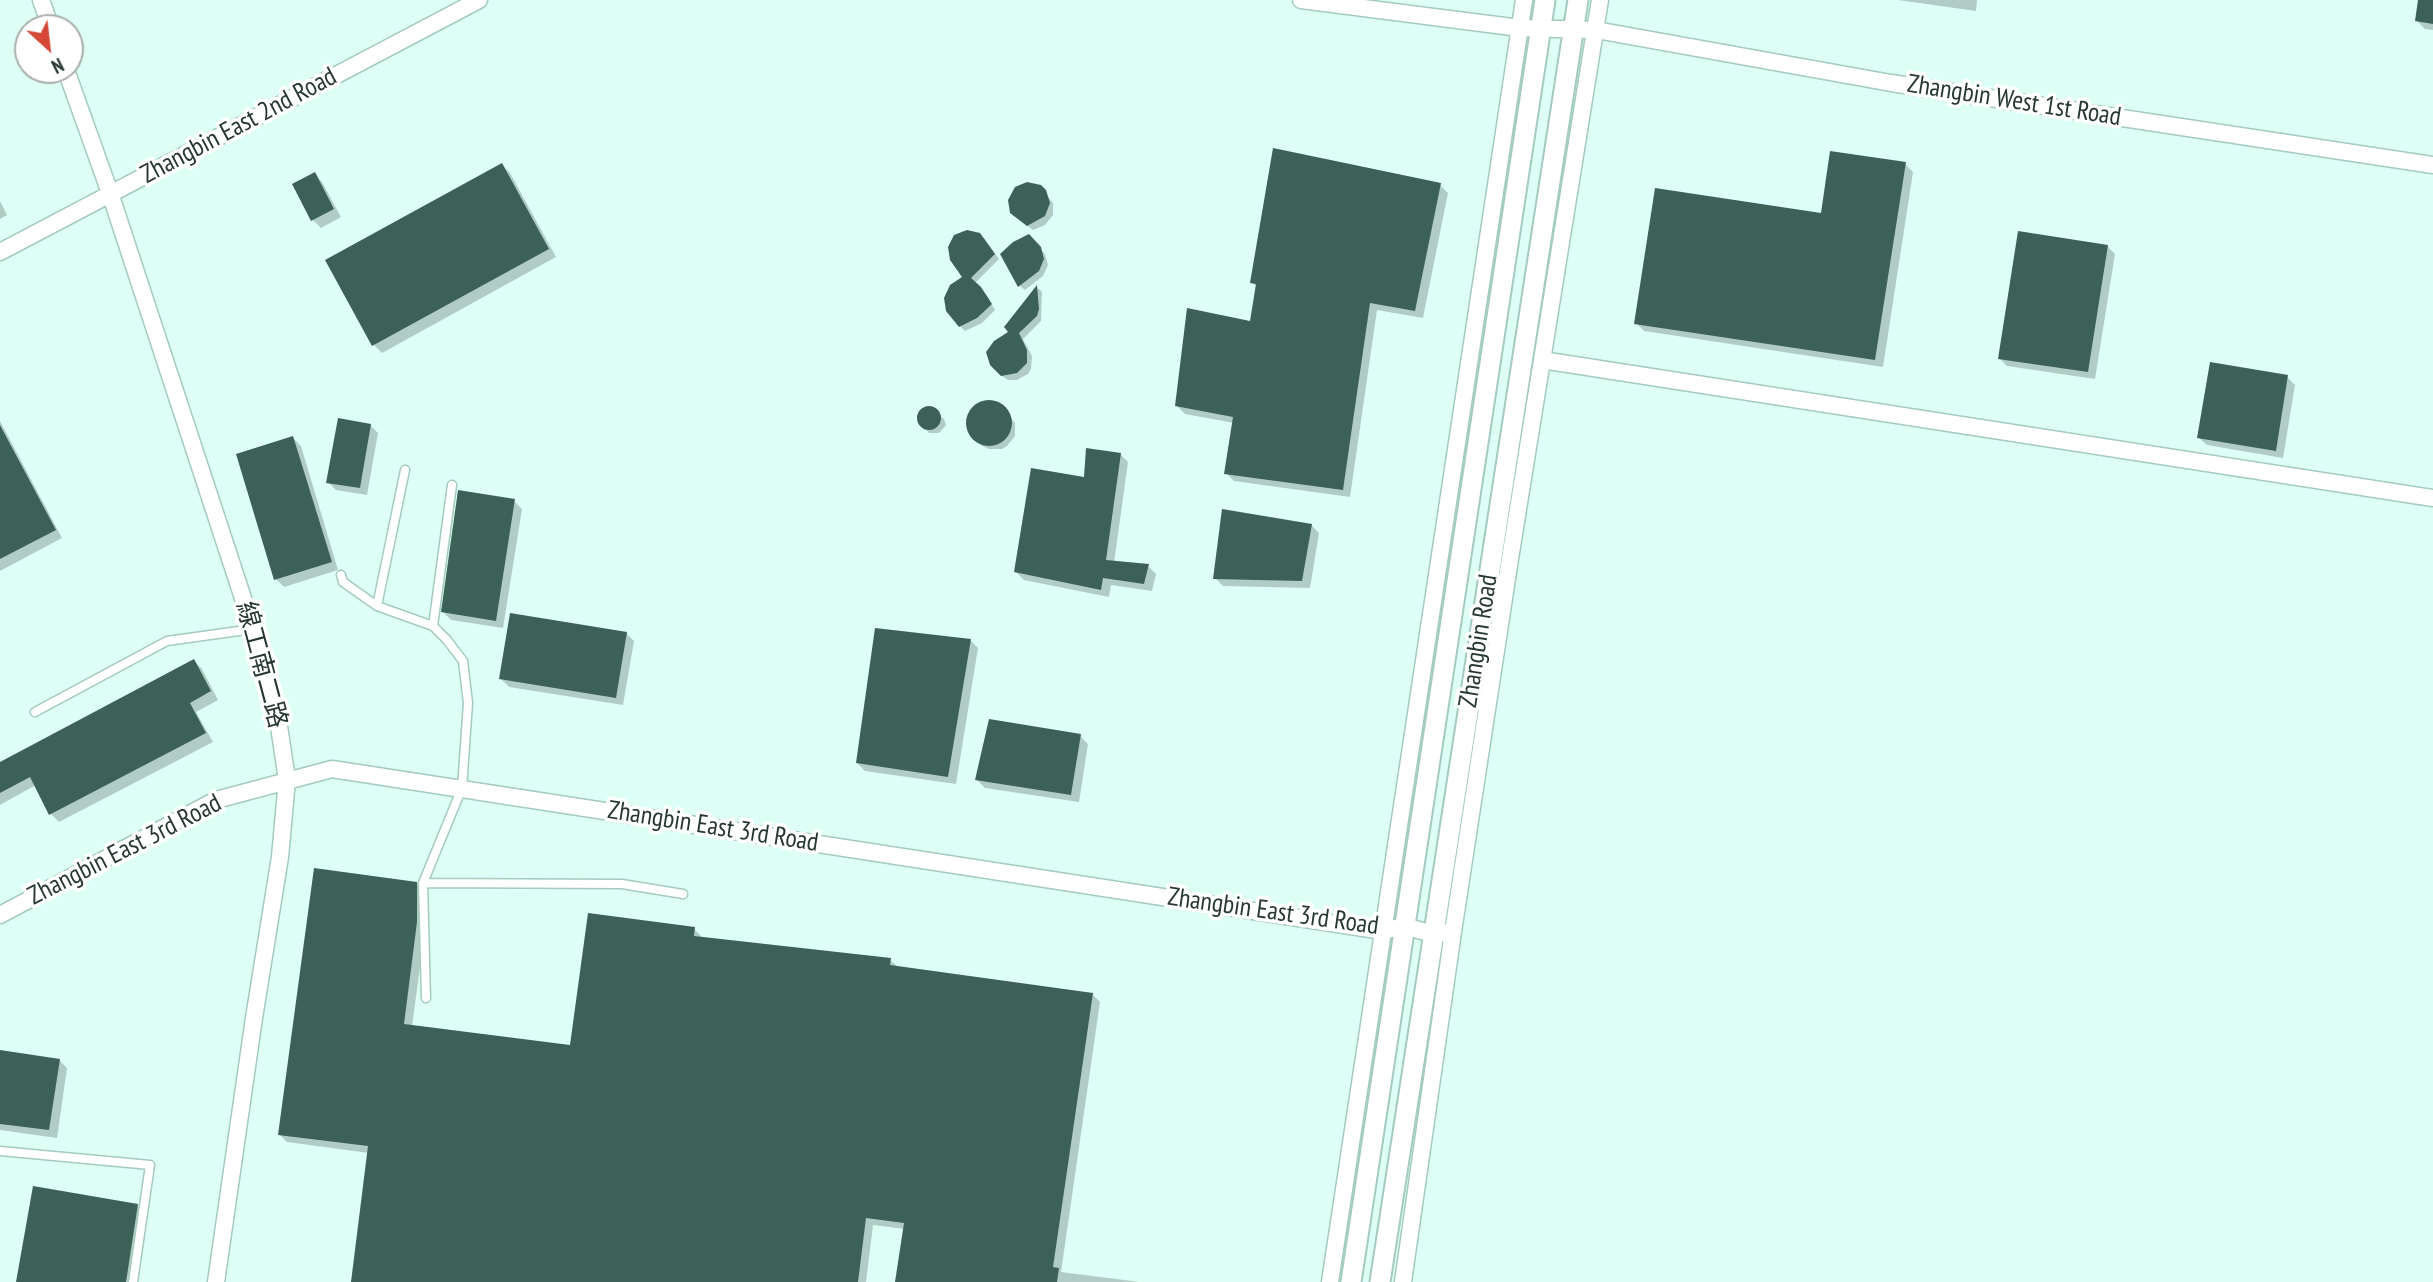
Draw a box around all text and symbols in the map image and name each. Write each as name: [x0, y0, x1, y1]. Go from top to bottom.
north arrow: [14, 14, 84, 84]
text: N: [48, 53, 68, 79]
street label: Zhangbin East 2nd Road: [136, 61, 342, 191]
street label: Zhangbin West 1st Road: [1905, 69, 2123, 133]
street label: Zhangbin Road: [1453, 572, 1505, 710]
street label: 線工南二路: [229, 598, 293, 732]
street label: Zhangbin East 3rd Road: [23, 788, 227, 912]
street label: Zhangbin East 3rd Road: [606, 795, 820, 859]
street label: Zhangbin East 3rd Road: [1166, 882, 1380, 942]

